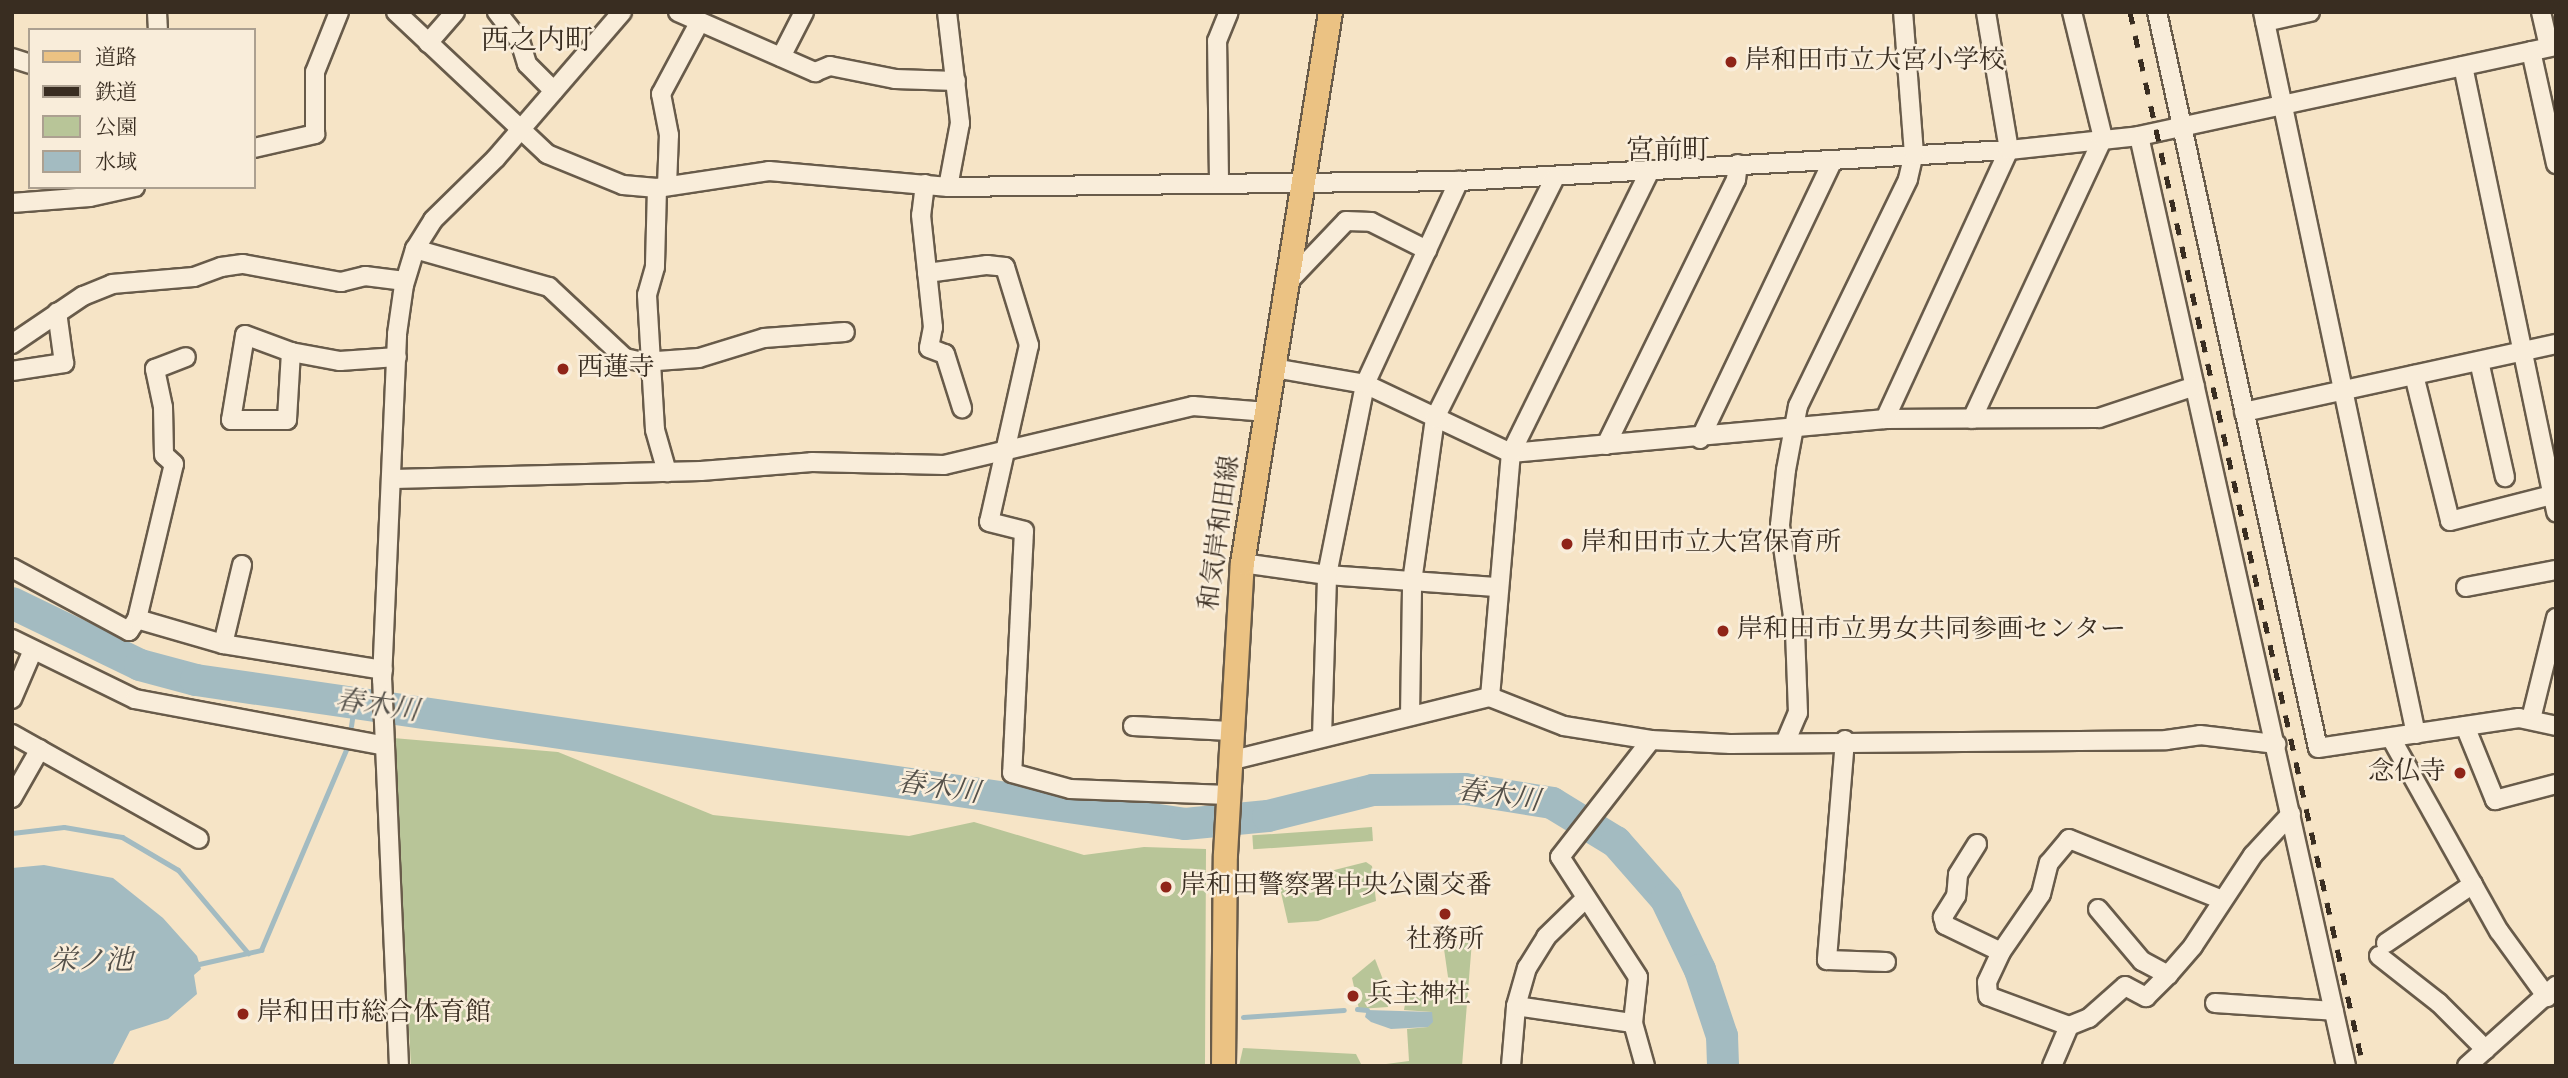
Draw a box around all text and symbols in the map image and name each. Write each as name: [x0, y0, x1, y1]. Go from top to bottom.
district label: 西之内町: [481, 25, 593, 59]
legend: [28, 28, 256, 189]
text: 道路: [95, 44, 137, 74]
place label: 岸和田市立大宮小学校: [1745, 46, 2005, 78]
marker: 岸和田市立大宮小学校: [1723, 54, 1739, 70]
text: 鉄道: [95, 79, 137, 109]
text: 公園: [95, 114, 137, 144]
district label: 宮前町: [1626, 135, 1710, 169]
text: 水域: [95, 149, 137, 179]
place label: 西蓮寺: [577, 353, 655, 385]
marker: 西蓮寺: [555, 361, 571, 377]
street label: 和気岸和田線: [1195, 454, 1247, 612]
place label: 岸和田市立大宮保育所: [1581, 528, 1841, 560]
marker: 岸和田市立大宮保育所: [1559, 536, 1575, 552]
place label: 岸和田市立男女共同参画センター: [1737, 615, 2127, 647]
marker: 岸和田市立男女共同参画センター: [1715, 623, 1731, 639]
water label: 春木川: [333, 685, 421, 729]
place label: 念仏寺: [2368, 757, 2446, 789]
marker: 念仏寺: [2452, 765, 2468, 781]
water label: 春木川: [894, 767, 982, 811]
water label: 春木川: [1454, 775, 1542, 819]
place label: 岸和田警察署中央公園交番: [1180, 871, 1492, 903]
marker: 岸和田警察署中央公園交番: [1158, 879, 1174, 895]
marker: 社務所: [1437, 906, 1453, 922]
place label: 社務所: [1406, 925, 1484, 957]
water label: 栄ノ池: [49, 945, 133, 979]
place label: 兵主神社: [1367, 980, 1471, 1012]
marker: 兵主神社: [1345, 988, 1361, 1004]
place label: 岸和田市総合体育館: [257, 998, 491, 1030]
marker: 岸和田市総合体育館: [235, 1006, 251, 1022]

